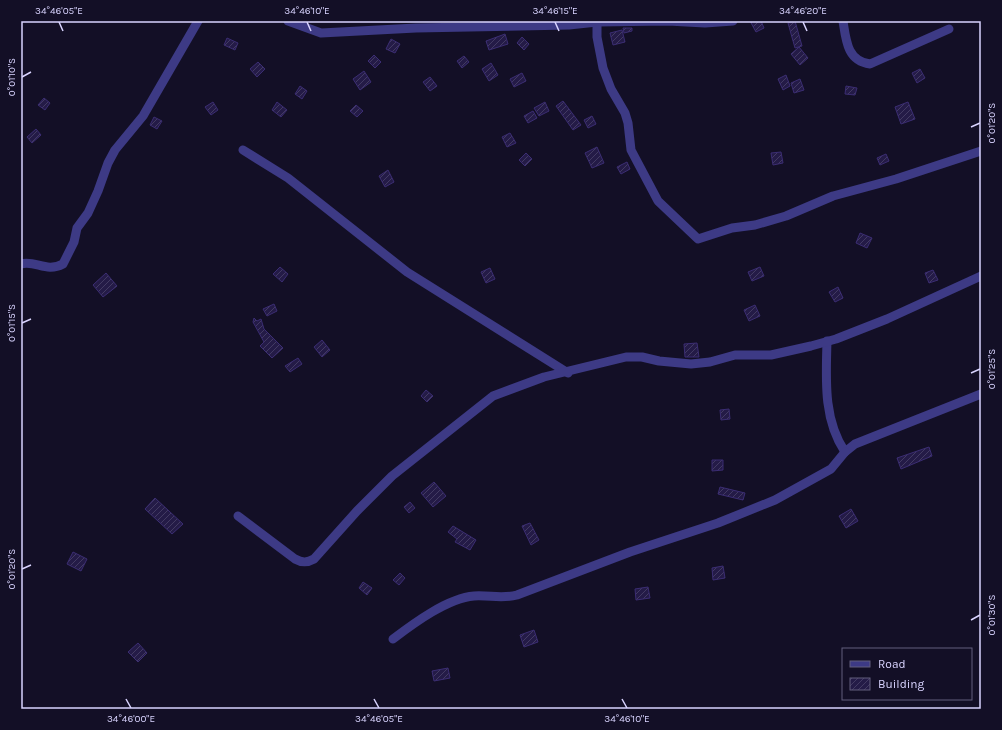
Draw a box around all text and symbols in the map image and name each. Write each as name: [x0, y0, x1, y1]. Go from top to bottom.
text: 34°46'05"E: [35, 5, 83, 17]
text: 34°46'10"E: [284, 5, 330, 17]
text: 34°46'15"E: [532, 5, 578, 17]
text: 34°46'20"E: [779, 5, 827, 17]
text: 0°01'10"S: [6, 58, 18, 96]
text: 0°01'20"S: [986, 103, 998, 143]
text: 0°01'15"S: [6, 304, 18, 342]
text: 0°01'25"S: [986, 349, 998, 389]
text: 0°01'20"S: [6, 549, 18, 589]
text: 0°01'30"S: [986, 595, 998, 635]
legend: [842, 648, 972, 700]
text: Road: [878, 657, 906, 671]
text: Building: [878, 677, 925, 691]
text: 34°46'00"E: [107, 713, 155, 725]
text: 34°46'05"E: [355, 713, 403, 725]
text: 34°46'10"E: [604, 713, 650, 725]

